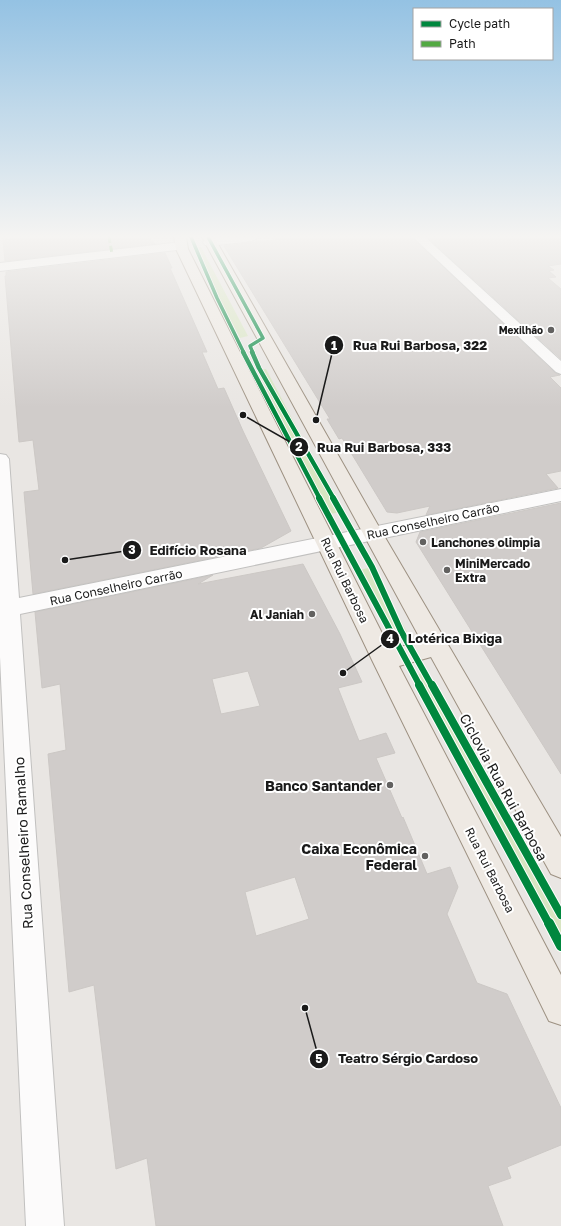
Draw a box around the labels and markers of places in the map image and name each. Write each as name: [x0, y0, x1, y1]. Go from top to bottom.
place label: Mexilhão: [499, 324, 543, 336]
marker: Mexilhão: [546, 325, 556, 335]
callout: Rua Rui Barbosa, 322: [324, 333, 495, 358]
callout: Rua Rui Barbosa, 333: [289, 434, 459, 459]
place label: Lanchones olimpia: [431, 535, 540, 550]
marker: Lanchones olimpia: [418, 537, 428, 547]
callout: Edifício Rosana: [122, 538, 254, 563]
place label: MiniMercado Extra: [455, 556, 530, 585]
marker: MiniMercado Extra: [442, 565, 452, 575]
place label: Al Janiah: [250, 607, 304, 622]
marker: Al Janiah: [307, 609, 317, 619]
callout: Lotérica Bixiga: [380, 626, 510, 651]
place label: Banco Santander: [265, 777, 383, 794]
marker: Banco Santander: [385, 780, 395, 790]
place label: Caixa Econômica Federal: [301, 840, 417, 873]
marker: Caixa Econômica Federal: [420, 851, 430, 861]
callout: Teatro Sérgio Cardoso: [309, 1046, 486, 1071]

